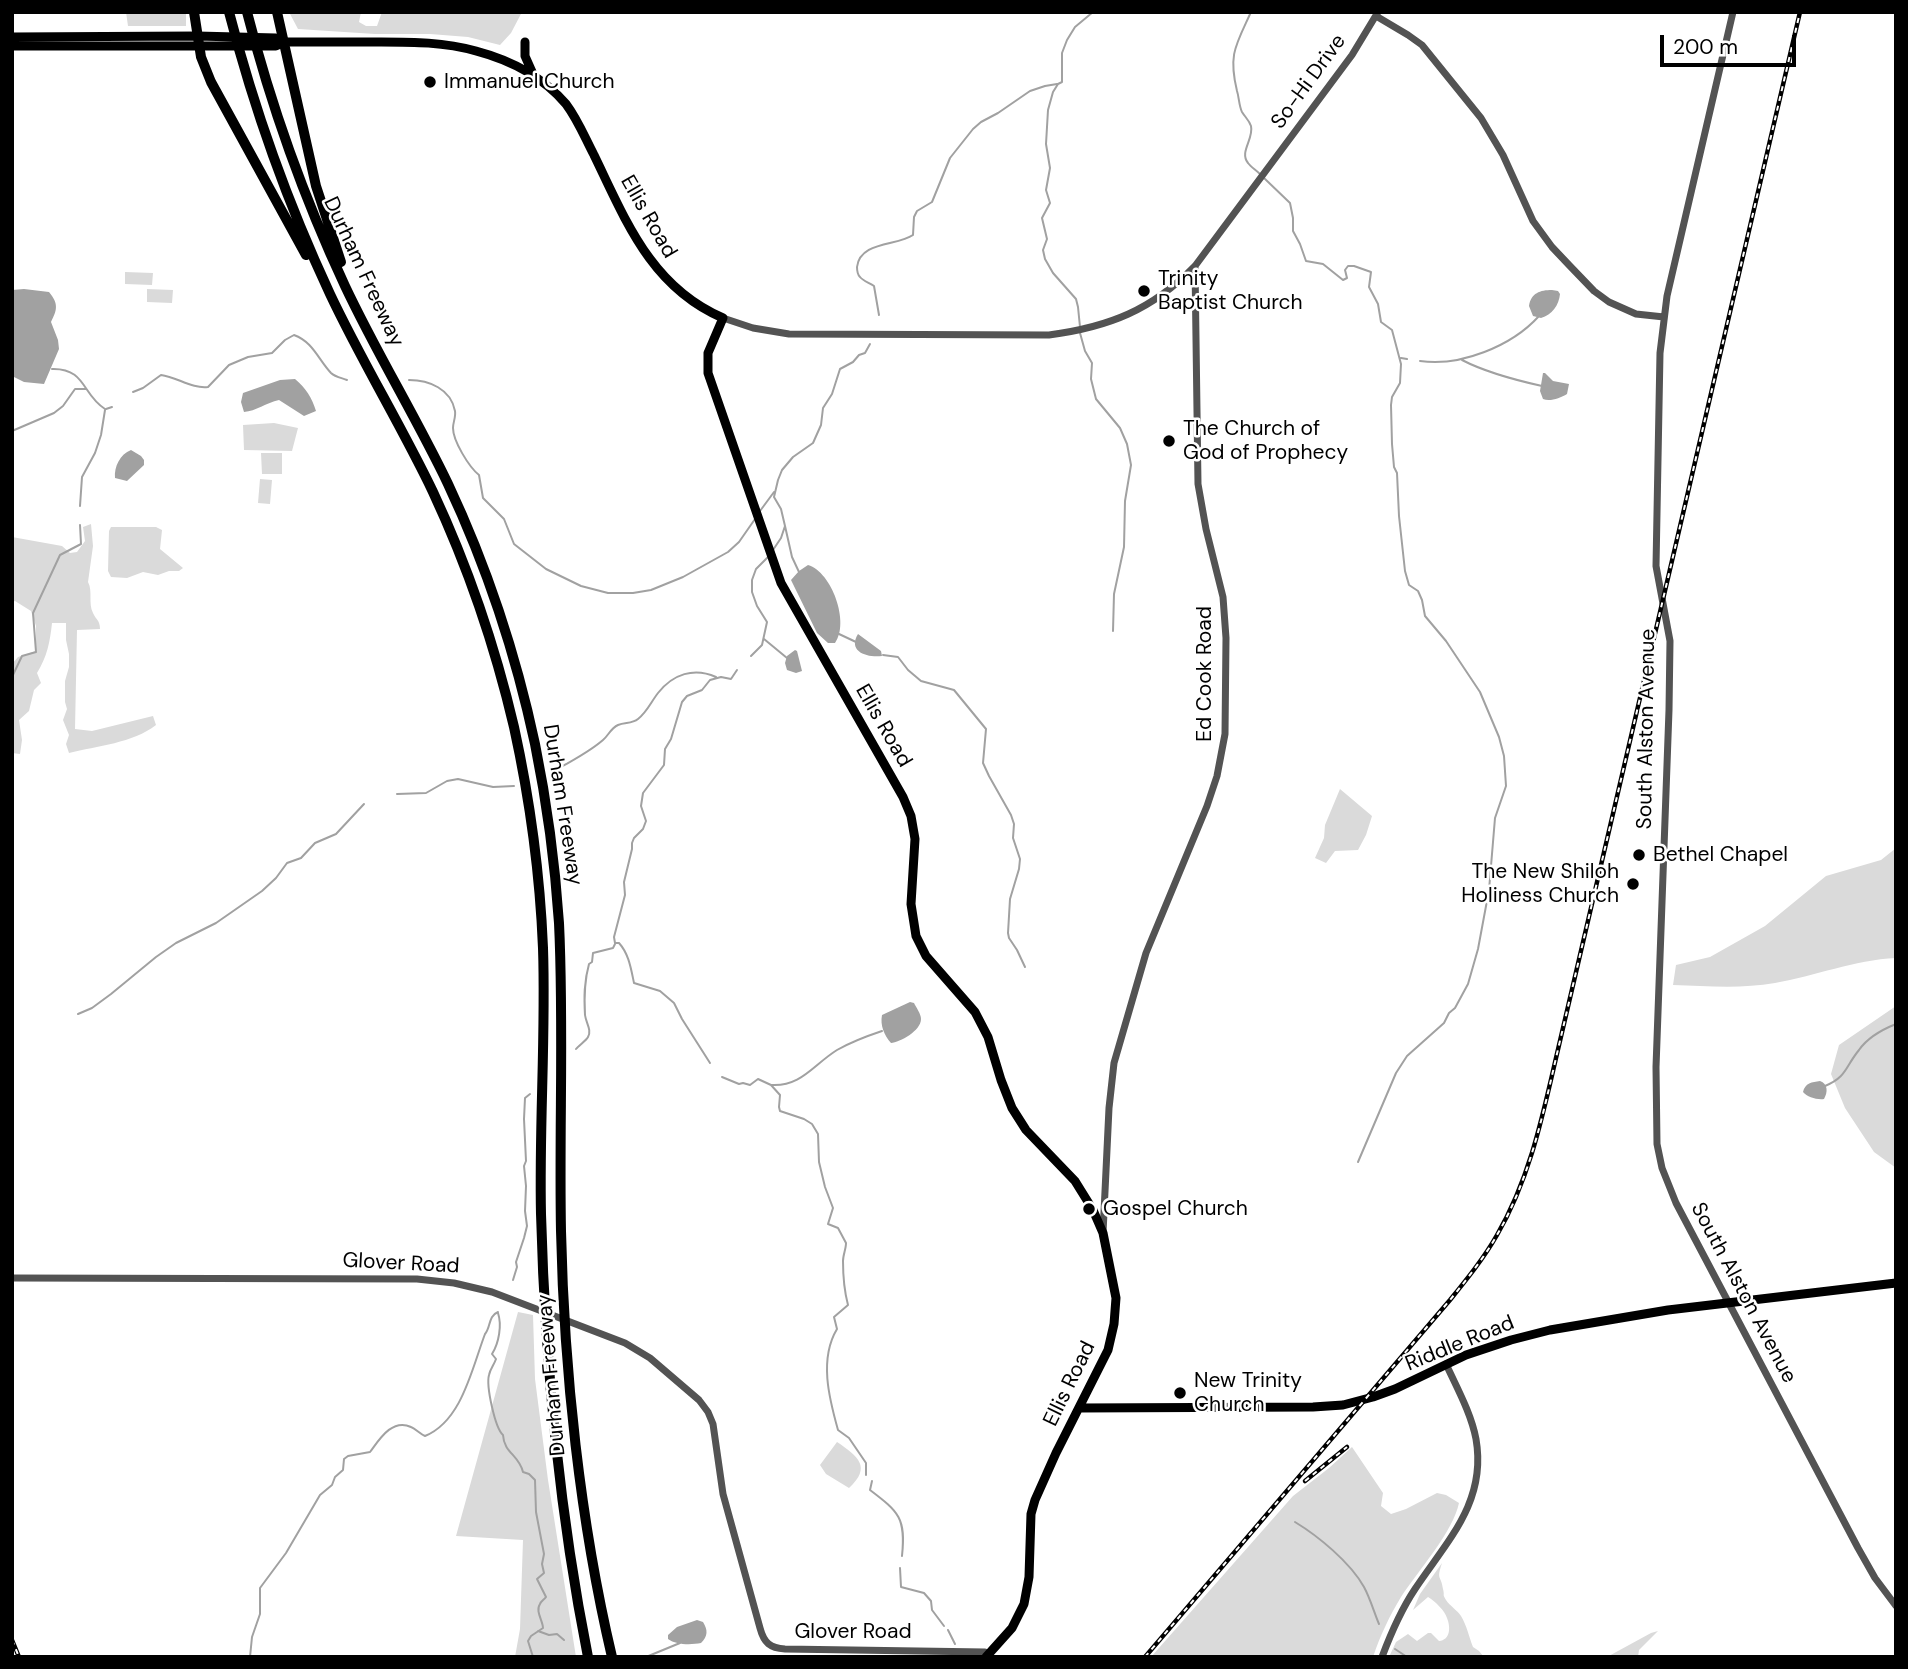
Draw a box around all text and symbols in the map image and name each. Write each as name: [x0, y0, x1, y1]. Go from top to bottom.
scale bar: [1663, 21, 1800, 65]
street label: So-Hi Drive: [1266, 30, 1352, 134]
text: 200 m: [1673, 33, 1738, 61]
place label: Immanuel Church: [444, 69, 615, 95]
marker: Immanuel Church: [422, 74, 438, 90]
street label: Ellis Road: [614, 171, 682, 263]
street label: Durham Freeway: [317, 193, 409, 351]
place label: Trinity Baptist Church: [1158, 266, 1303, 316]
marker: Trinity Baptist Church: [1136, 283, 1152, 299]
place label: The Church of God of Prophecy: [1183, 416, 1348, 466]
marker: The Church of God of Prophecy: [1161, 433, 1177, 449]
street label: Ed Cook Road: [1192, 606, 1218, 742]
street label: South Alston Avenue: [1633, 628, 1661, 830]
street label: Ellis Road: [849, 680, 917, 772]
street label: Durham Freeway: [537, 723, 587, 887]
place label: Bethel Chapel: [1653, 842, 1788, 868]
marker: Bethel Chapel: [1631, 847, 1647, 863]
place label: The New Shiloh Holiness Church: [1461, 859, 1619, 909]
marker: The New Shiloh Holiness Church: [1625, 876, 1641, 892]
place label: Gospel Church: [1103, 1196, 1248, 1222]
street label: South Alston Avenue: [1685, 1199, 1801, 1387]
marker: Gospel Church: [1081, 1201, 1097, 1217]
street label: Glover Road: [342, 1248, 460, 1280]
street label: Durham Freeway: [532, 1293, 572, 1457]
street label: Riddle Road: [1402, 1311, 1518, 1377]
street label: Ellis Road: [1039, 1337, 1101, 1431]
place label: New Trinity Church: [1194, 1368, 1302, 1418]
marker: New Trinity Church: [1172, 1385, 1188, 1401]
street label: Glover Road: [794, 1619, 912, 1645]

